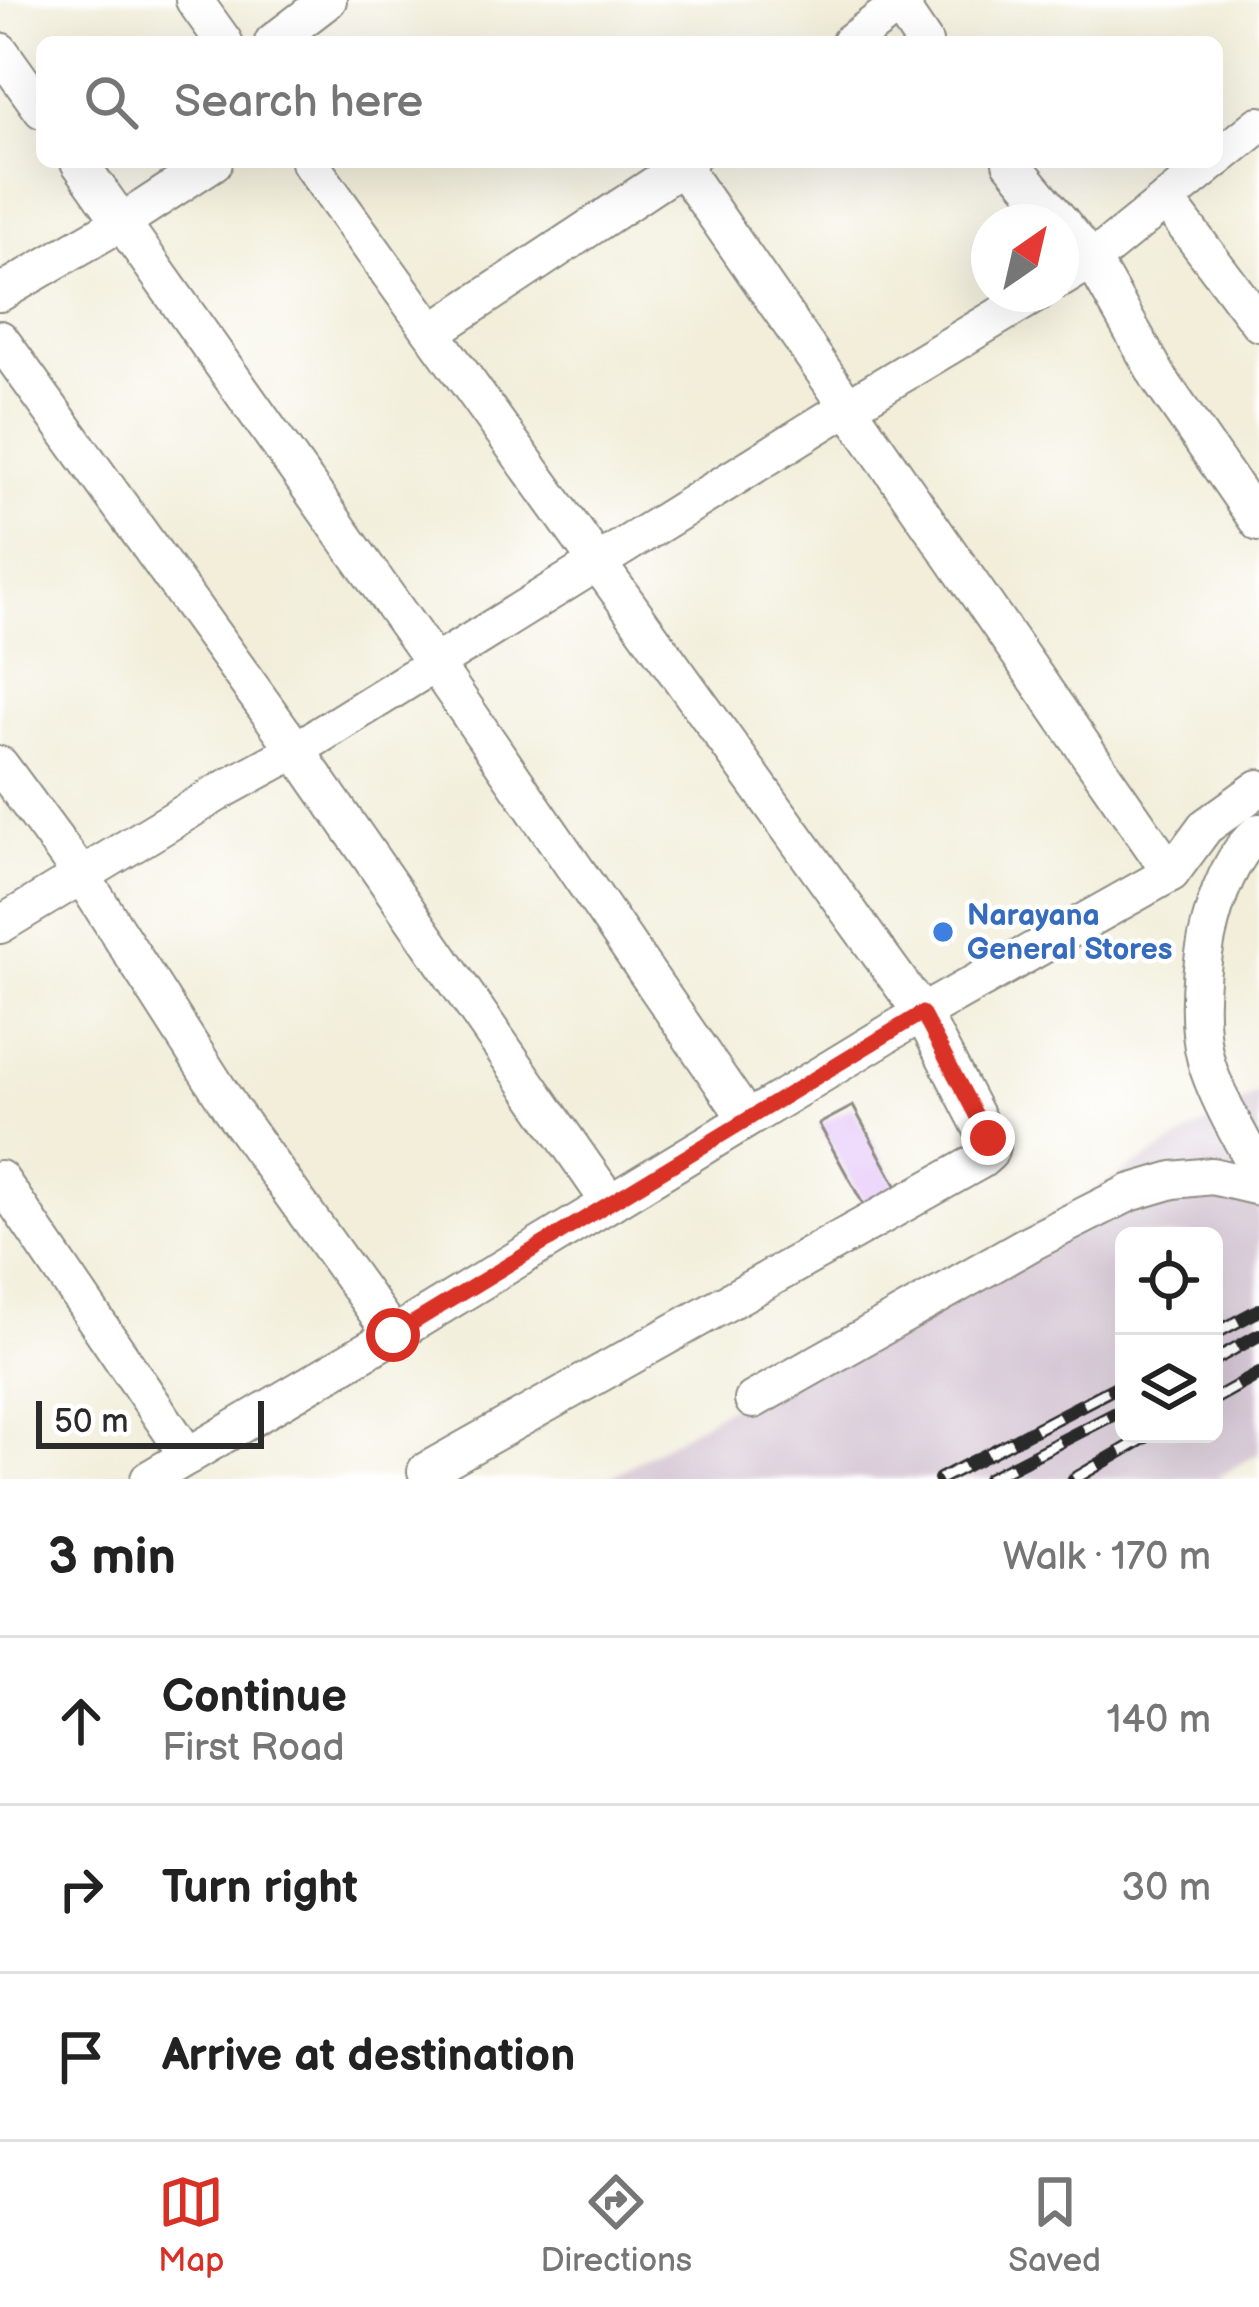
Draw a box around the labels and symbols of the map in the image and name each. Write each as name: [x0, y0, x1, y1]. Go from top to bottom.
north arrow: [971, 204, 1079, 312]
place label: Narayana General Stores: [967, 898, 1173, 968]
marker: Narayana General Stores: [930, 919, 956, 945]
route end: [961, 1111, 1015, 1165]
route start: [366, 1308, 420, 1362]
scale bar: [36, 1395, 264, 1448]

